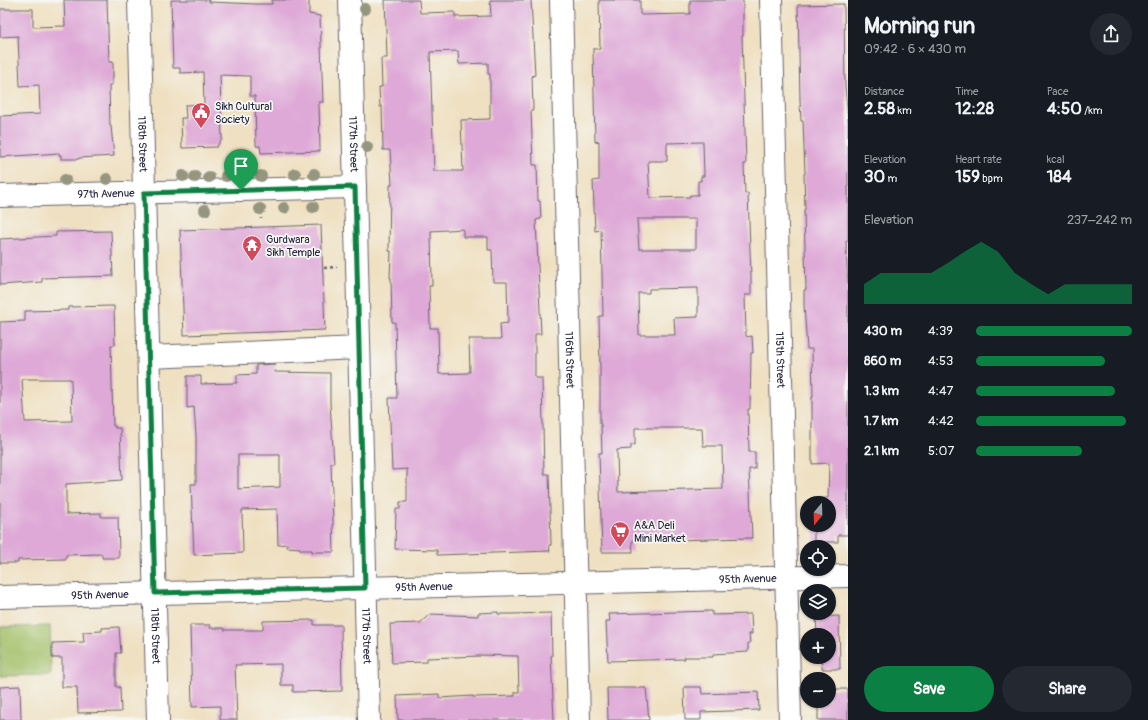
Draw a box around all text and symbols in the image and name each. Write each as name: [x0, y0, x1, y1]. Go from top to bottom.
text: Morning run: [864, 12, 975, 40]
button: share: [1090, 13, 1132, 55]
text: 09:42 · 6 × 430 m: [864, 41, 966, 57]
text: Distance: [864, 85, 904, 98]
text: Time: [955, 85, 978, 98]
text: Pace: [1047, 85, 1068, 98]
text: 2.58: [864, 98, 895, 119]
text: 12:28: [955, 98, 994, 119]
text: 4:50: [1047, 98, 1082, 119]
place label: Sikh Cultural Society: [215, 100, 272, 126]
public building icon: Sikh Cultural Society: [190, 101, 212, 129]
text: km: [895, 104, 912, 117]
text: /km: [1082, 104, 1103, 117]
street label: 118th Street: [136, 116, 150, 173]
street label: 117th Street: [347, 116, 361, 173]
pin: [224, 149, 258, 190]
text: Elevation: [864, 153, 906, 166]
text: Heart rate: [955, 153, 1002, 166]
text: kcal: [1047, 153, 1065, 166]
icon: arrive: [230, 155, 252, 177]
text: 30: [864, 166, 885, 187]
text: 159: [955, 166, 980, 187]
text: 184: [1047, 166, 1072, 187]
text: m: [885, 172, 897, 185]
text: bpm: [980, 172, 1003, 185]
street label: 97th Avenue: [77, 186, 135, 201]
text: Elevation: [864, 212, 914, 228]
text: 237–242 m: [1067, 212, 1132, 228]
place label: Gurdwara Sikh Temple: [266, 233, 321, 259]
temple icon: Gurdwara Sikh Temple: [241, 234, 263, 262]
text: 430 m: [864, 323, 902, 339]
text: 4:39: [928, 323, 953, 339]
street label: 116th Street: [563, 331, 577, 389]
street label: 115th Street: [773, 331, 788, 389]
text: 860 m: [864, 353, 901, 369]
text: 4:53: [928, 353, 953, 369]
text: 1.3 km: [864, 383, 899, 399]
text: 4:47: [928, 383, 953, 399]
text: 1.7 km: [864, 413, 899, 429]
text: 4:42: [928, 413, 954, 429]
text: 2.1 km: [864, 443, 899, 459]
text: 5:07: [928, 443, 954, 459]
north arrow: [800, 496, 836, 532]
map controls: [800, 496, 836, 708]
place label: A&A Deli Mini Market: [634, 519, 686, 545]
supermarket icon: A&A Deli Mini Market: [609, 520, 631, 548]
button: locate: [800, 540, 836, 576]
street label: 95th Avenue: [719, 571, 777, 586]
street label: 95th Avenue: [395, 579, 453, 594]
button: layers: [800, 584, 836, 620]
street label: 95th Avenue: [71, 587, 129, 602]
street label: 117th Street: [360, 607, 374, 665]
street label: 118th Street: [149, 608, 163, 665]
button: +: [800, 628, 836, 664]
button: Save: [864, 666, 994, 712]
button: Share: [1002, 666, 1132, 712]
button: −: [800, 672, 836, 708]

